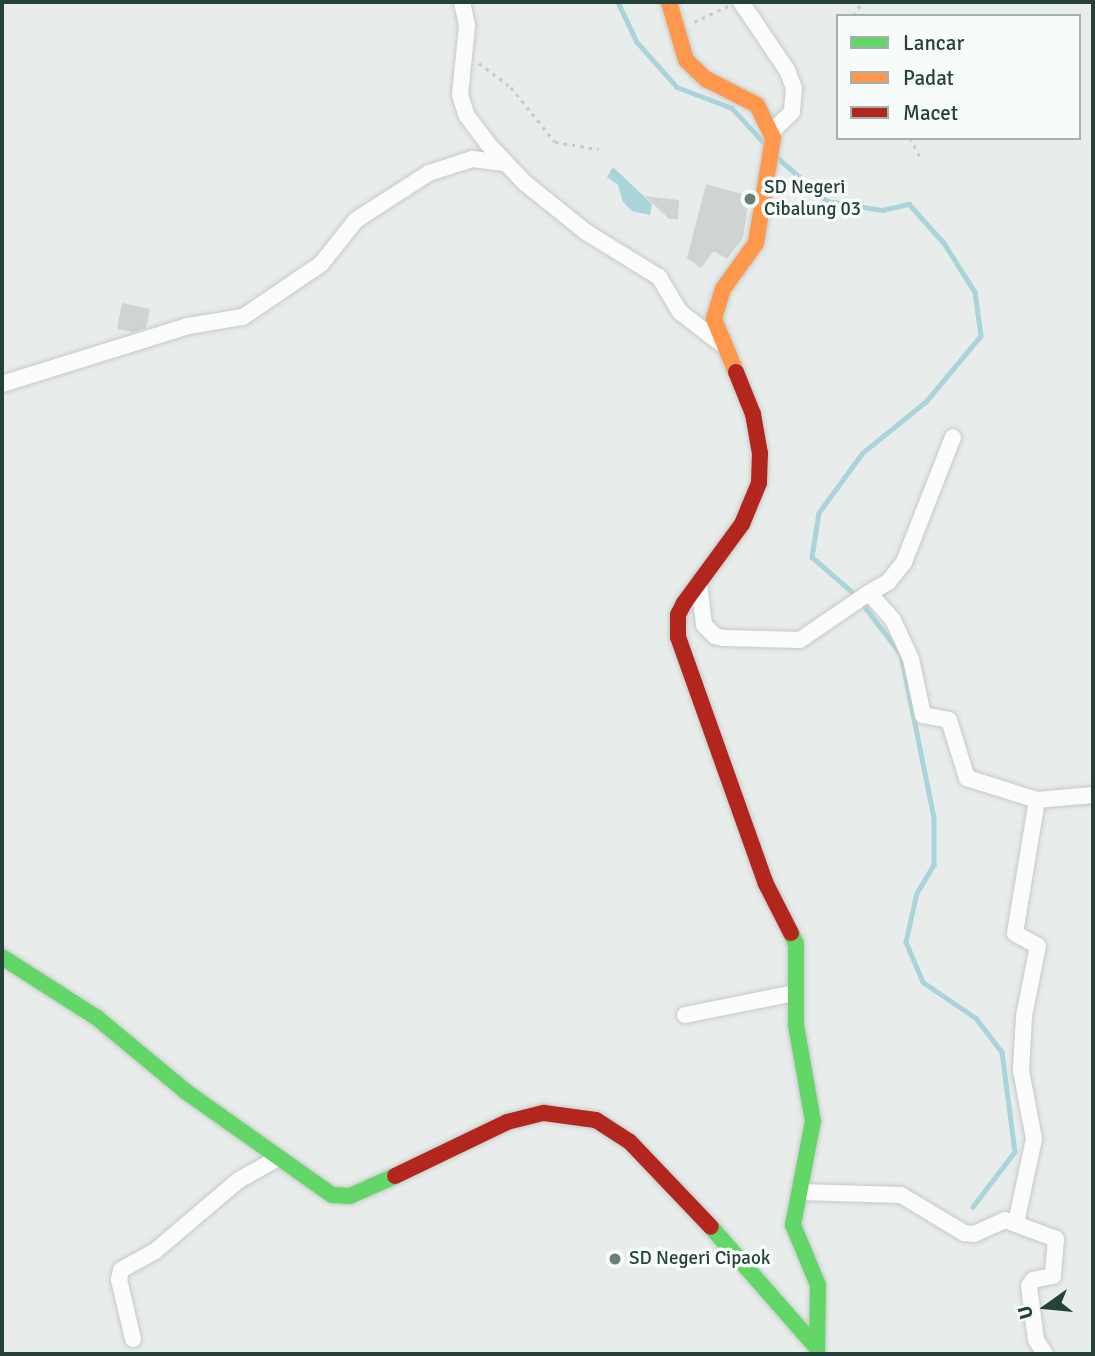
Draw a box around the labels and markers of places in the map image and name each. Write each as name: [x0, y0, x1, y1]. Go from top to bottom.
place label: SD Negeri Cibalung 03: [764, 177, 861, 221]
marker: SD Negeri Cibalung 03: [742, 191, 758, 207]
place label: SD Negeri Cipaok: [629, 1248, 770, 1270]
marker: SD Negeri Cipaok: [607, 1251, 623, 1267]

